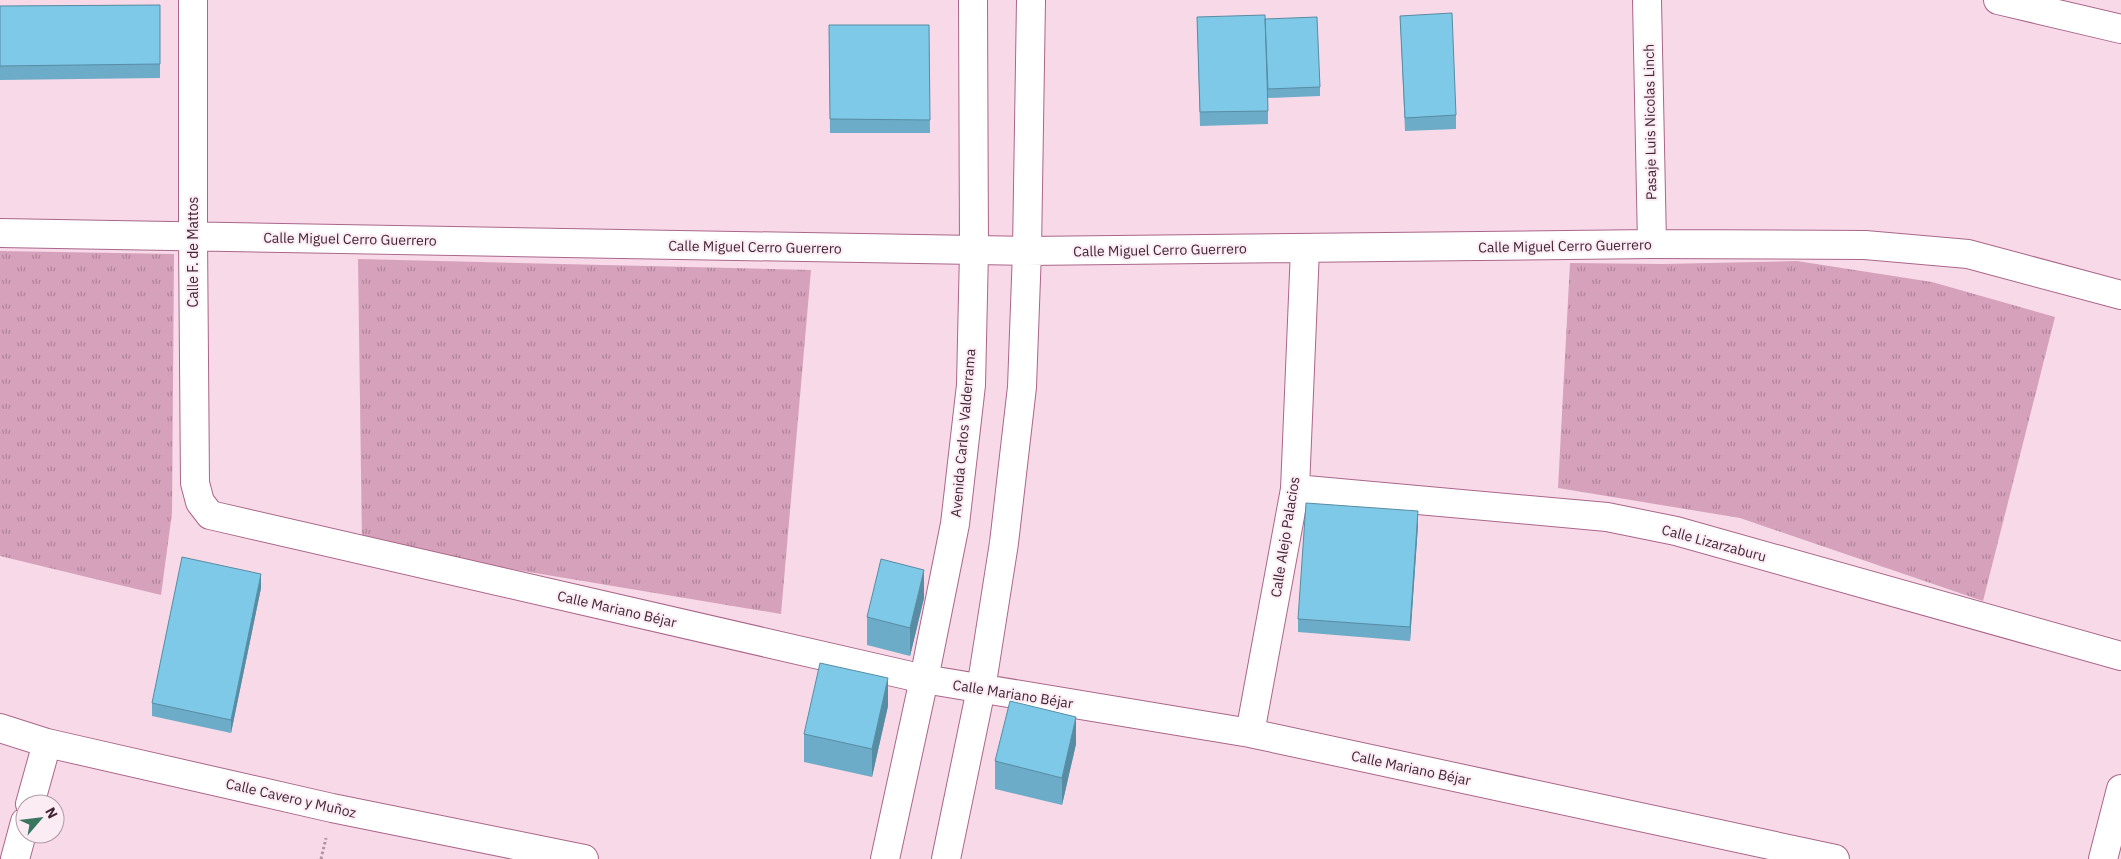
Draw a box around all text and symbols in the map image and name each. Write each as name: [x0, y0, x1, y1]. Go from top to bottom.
street label: Pasaje Luis Nicolas Linch: [1640, 44, 1660, 200]
street label: Calle F. de Mattos: [184, 196, 202, 307]
street label: Calle Miguel Cerro Guerrero: [263, 228, 437, 250]
street label: Calle Miguel Cerro Guerrero: [1478, 235, 1652, 257]
street label: Calle Miguel Cerro Guerrero: [668, 236, 842, 258]
street label: Calle Miguel Cerro Guerrero: [1073, 239, 1247, 261]
street label: Avenida Carlos Valderrama: [947, 347, 979, 518]
street label: Calle Alejo Palacios: [1267, 475, 1303, 599]
street label: Calle Lizarzaburu: [1660, 520, 1768, 566]
street label: Calle Mariano Béjar: [556, 587, 678, 631]
street label: Calle Mariano Béjar: [951, 676, 1075, 712]
street label: Calle Mariano Béjar: [1350, 747, 1472, 789]
street label: Calle Cavero y Muñoz: [224, 774, 358, 822]
north arrow: [15, 794, 65, 844]
text: N: [41, 804, 62, 822]

